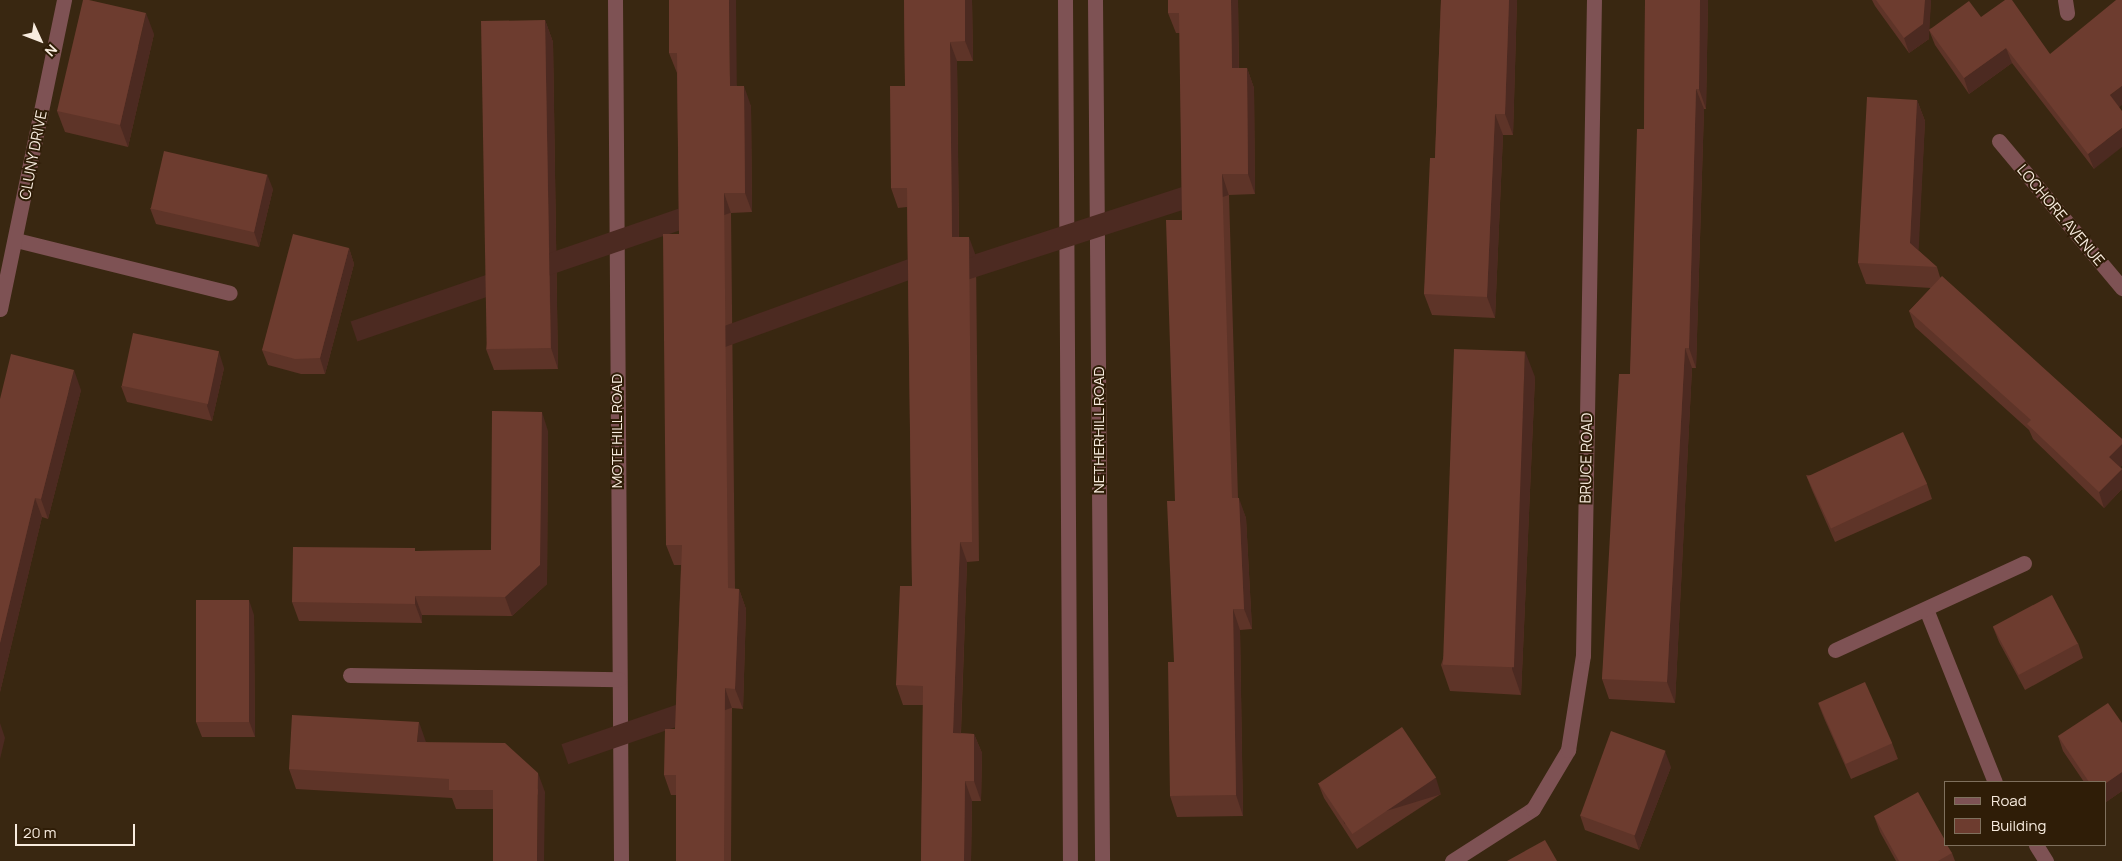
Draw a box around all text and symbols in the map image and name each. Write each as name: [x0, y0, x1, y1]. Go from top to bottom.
north arrow: [15, 15, 65, 65]
text: N: [41, 40, 62, 61]
street label: CLUNY DRIVE: [15, 109, 51, 201]
street label: LOCHORE AVENUE: [2013, 161, 2109, 269]
street label: NETHERHILL ROAD: [1090, 366, 1108, 494]
street label: MOTE HILL ROAD: [608, 373, 626, 489]
street label: BRUCE ROAD: [1576, 412, 1596, 504]
legend: [1944, 781, 2107, 846]
text: Road: [1991, 790, 2027, 811]
scale bar: [18, 814, 138, 846]
text: Building: [1991, 815, 2046, 836]
text: 20 m: [23, 822, 56, 843]

